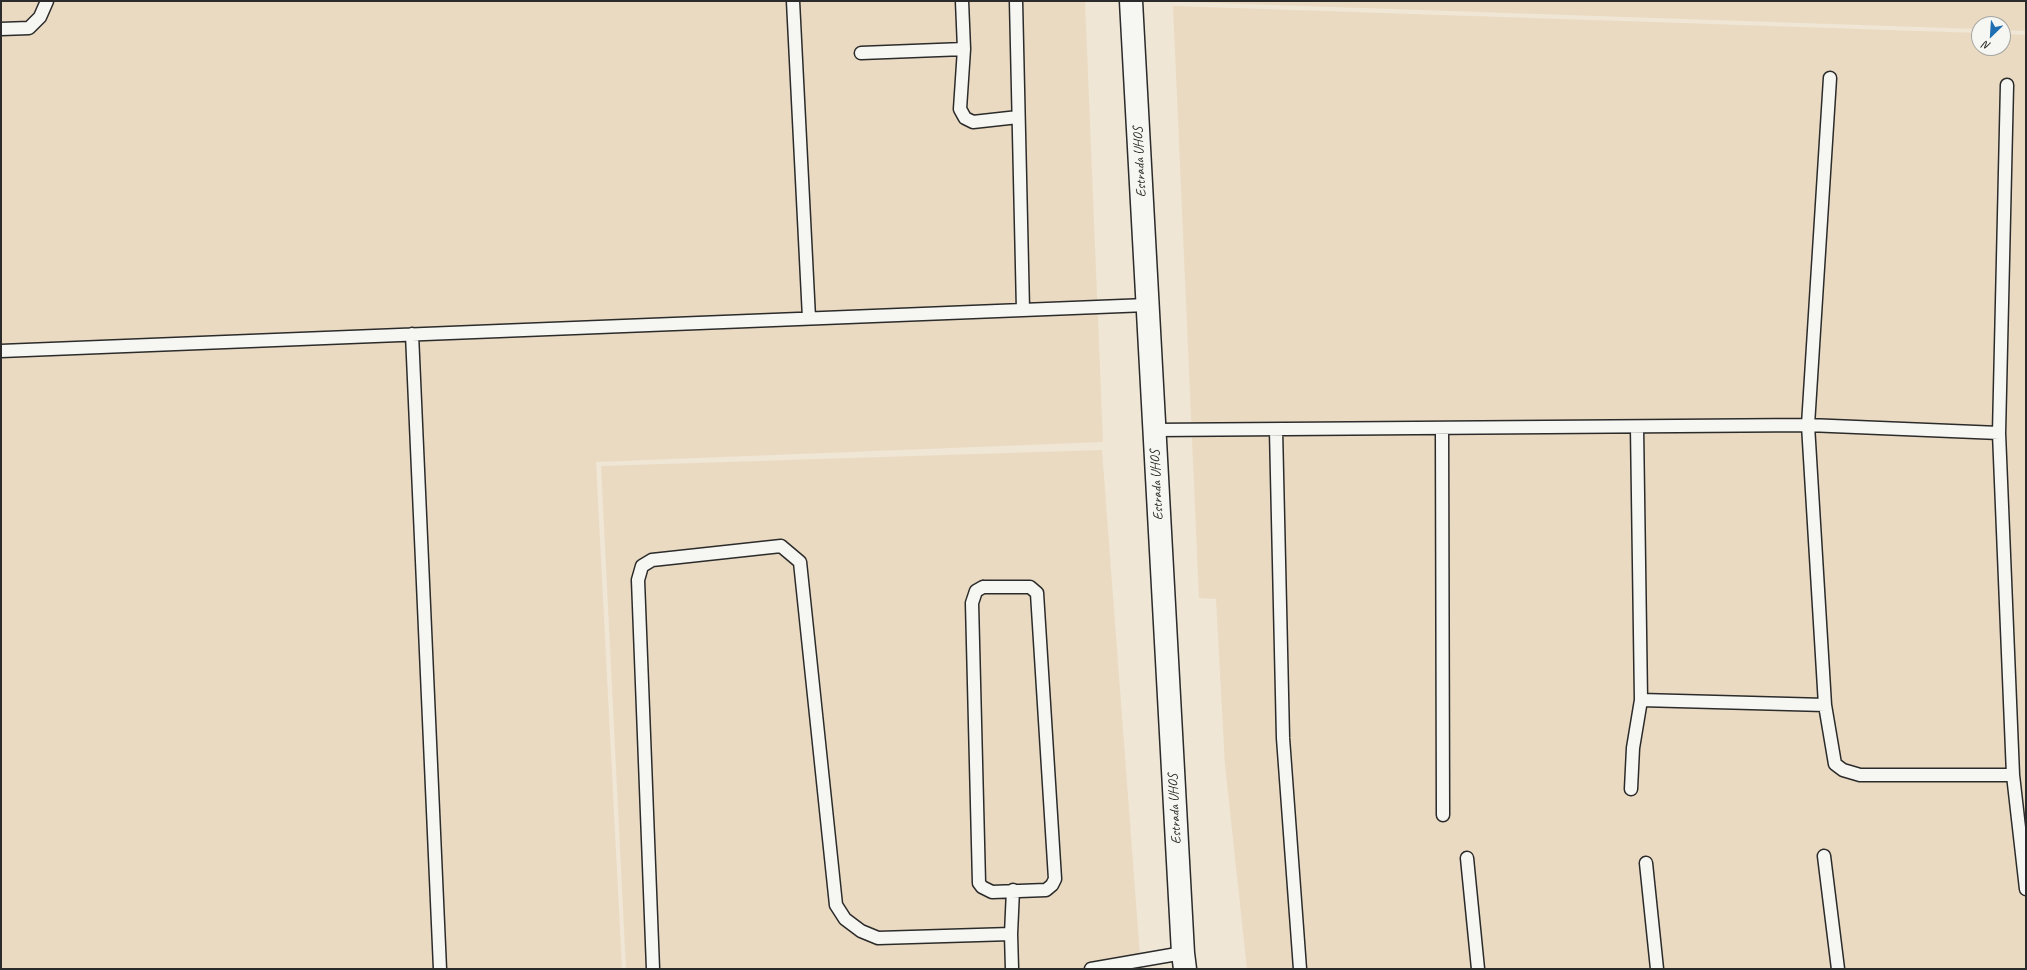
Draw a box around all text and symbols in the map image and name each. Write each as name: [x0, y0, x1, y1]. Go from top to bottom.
north arrow: [1971, 16, 2011, 56]
text: N: [1980, 38, 1992, 54]
street label: Estrada UHOS: [1130, 126, 1150, 198]
street label: Estrada UHOS: [1147, 449, 1167, 521]
street label: Estrada UHOS: [1165, 773, 1185, 845]

